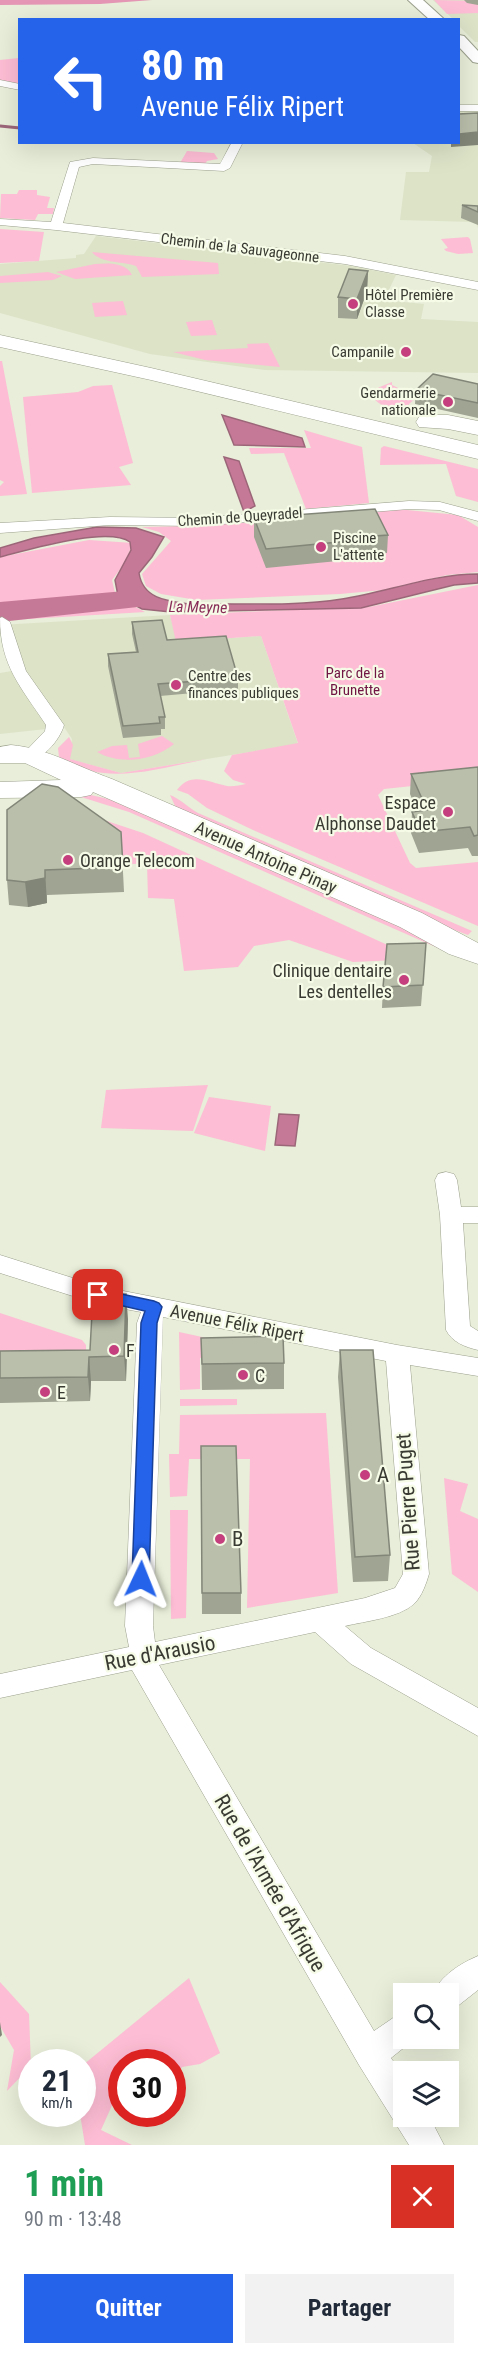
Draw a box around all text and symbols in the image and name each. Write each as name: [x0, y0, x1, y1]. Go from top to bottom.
text: 80 m: [141, 41, 224, 90]
icon: left: [42, 42, 120, 120]
text: Avenue Félix Ripert: [141, 91, 344, 123]
street label: Chemin de la Sauvageonne: [160, 229, 320, 267]
place label: Hôtel Première Classe: [365, 286, 453, 321]
marker: Hôtel Première Classe: [346, 297, 360, 311]
place label: Campanile: [331, 343, 394, 361]
marker: Campanile: [399, 345, 413, 359]
place label: Gendarmerie nationale: [360, 384, 436, 419]
marker: Gendarmerie nationale: [441, 395, 455, 409]
street label: Chemin de Queyradel: [177, 504, 303, 530]
place label: Piscine L'attente: [333, 529, 384, 564]
marker: Piscine L'attente: [314, 540, 328, 554]
water label: La Meyne: [169, 597, 227, 617]
park label: Parc de la Brunette: [326, 664, 384, 699]
place label: Centre des finances publiques: [188, 667, 299, 702]
marker: Centre des finances publiques: [169, 678, 183, 692]
place label: Espace Alphonse Daudet: [315, 792, 436, 834]
marker: Espace Alphonse Daudet: [441, 805, 455, 819]
street label: Avenue Antoine Pinay: [192, 816, 341, 898]
place label: Orange Telecom: [80, 850, 195, 871]
marker: Orange Telecom: [61, 853, 75, 867]
place label: Clinique dentaire Les dentelles: [272, 960, 392, 1002]
marker: Clinique dentaire Les dentelles: [397, 973, 411, 987]
pin: [72, 1269, 123, 1320]
icon: arrive: [81, 1278, 114, 1311]
street label: Avenue Félix Ripert: [169, 1300, 305, 1346]
place label: F: [126, 1340, 135, 1361]
marker: F: [107, 1343, 121, 1357]
place label: C: [255, 1365, 265, 1386]
marker: C: [236, 1368, 250, 1382]
place label: E: [57, 1382, 66, 1403]
marker: E: [38, 1385, 52, 1399]
street label: Rue Pierre Puget: [391, 1432, 425, 1572]
place label: A: [377, 1463, 389, 1487]
marker: A: [358, 1468, 372, 1482]
place label: B: [232, 1527, 243, 1551]
marker: B: [213, 1532, 227, 1546]
position arrow: [109, 1547, 173, 1611]
street label: Rue d'Arausio: [103, 1631, 217, 1675]
street label: Rue de l'Armée d'Afrique: [209, 1790, 331, 1976]
map controls: [393, 1983, 459, 2127]
button: search: [393, 1983, 459, 2049]
speed limit sign: 30: [108, 2049, 186, 2127]
button: layers: [393, 2061, 459, 2127]
text: 21: [42, 2063, 72, 2098]
text: km/h: [42, 2094, 72, 2112]
text: 1 min: [24, 2163, 104, 2205]
button: close: [391, 2165, 454, 2228]
text: 90 m · 13:48: [24, 2207, 122, 2231]
button: Quitter: [24, 2274, 233, 2343]
button: Partager: [245, 2274, 454, 2343]

